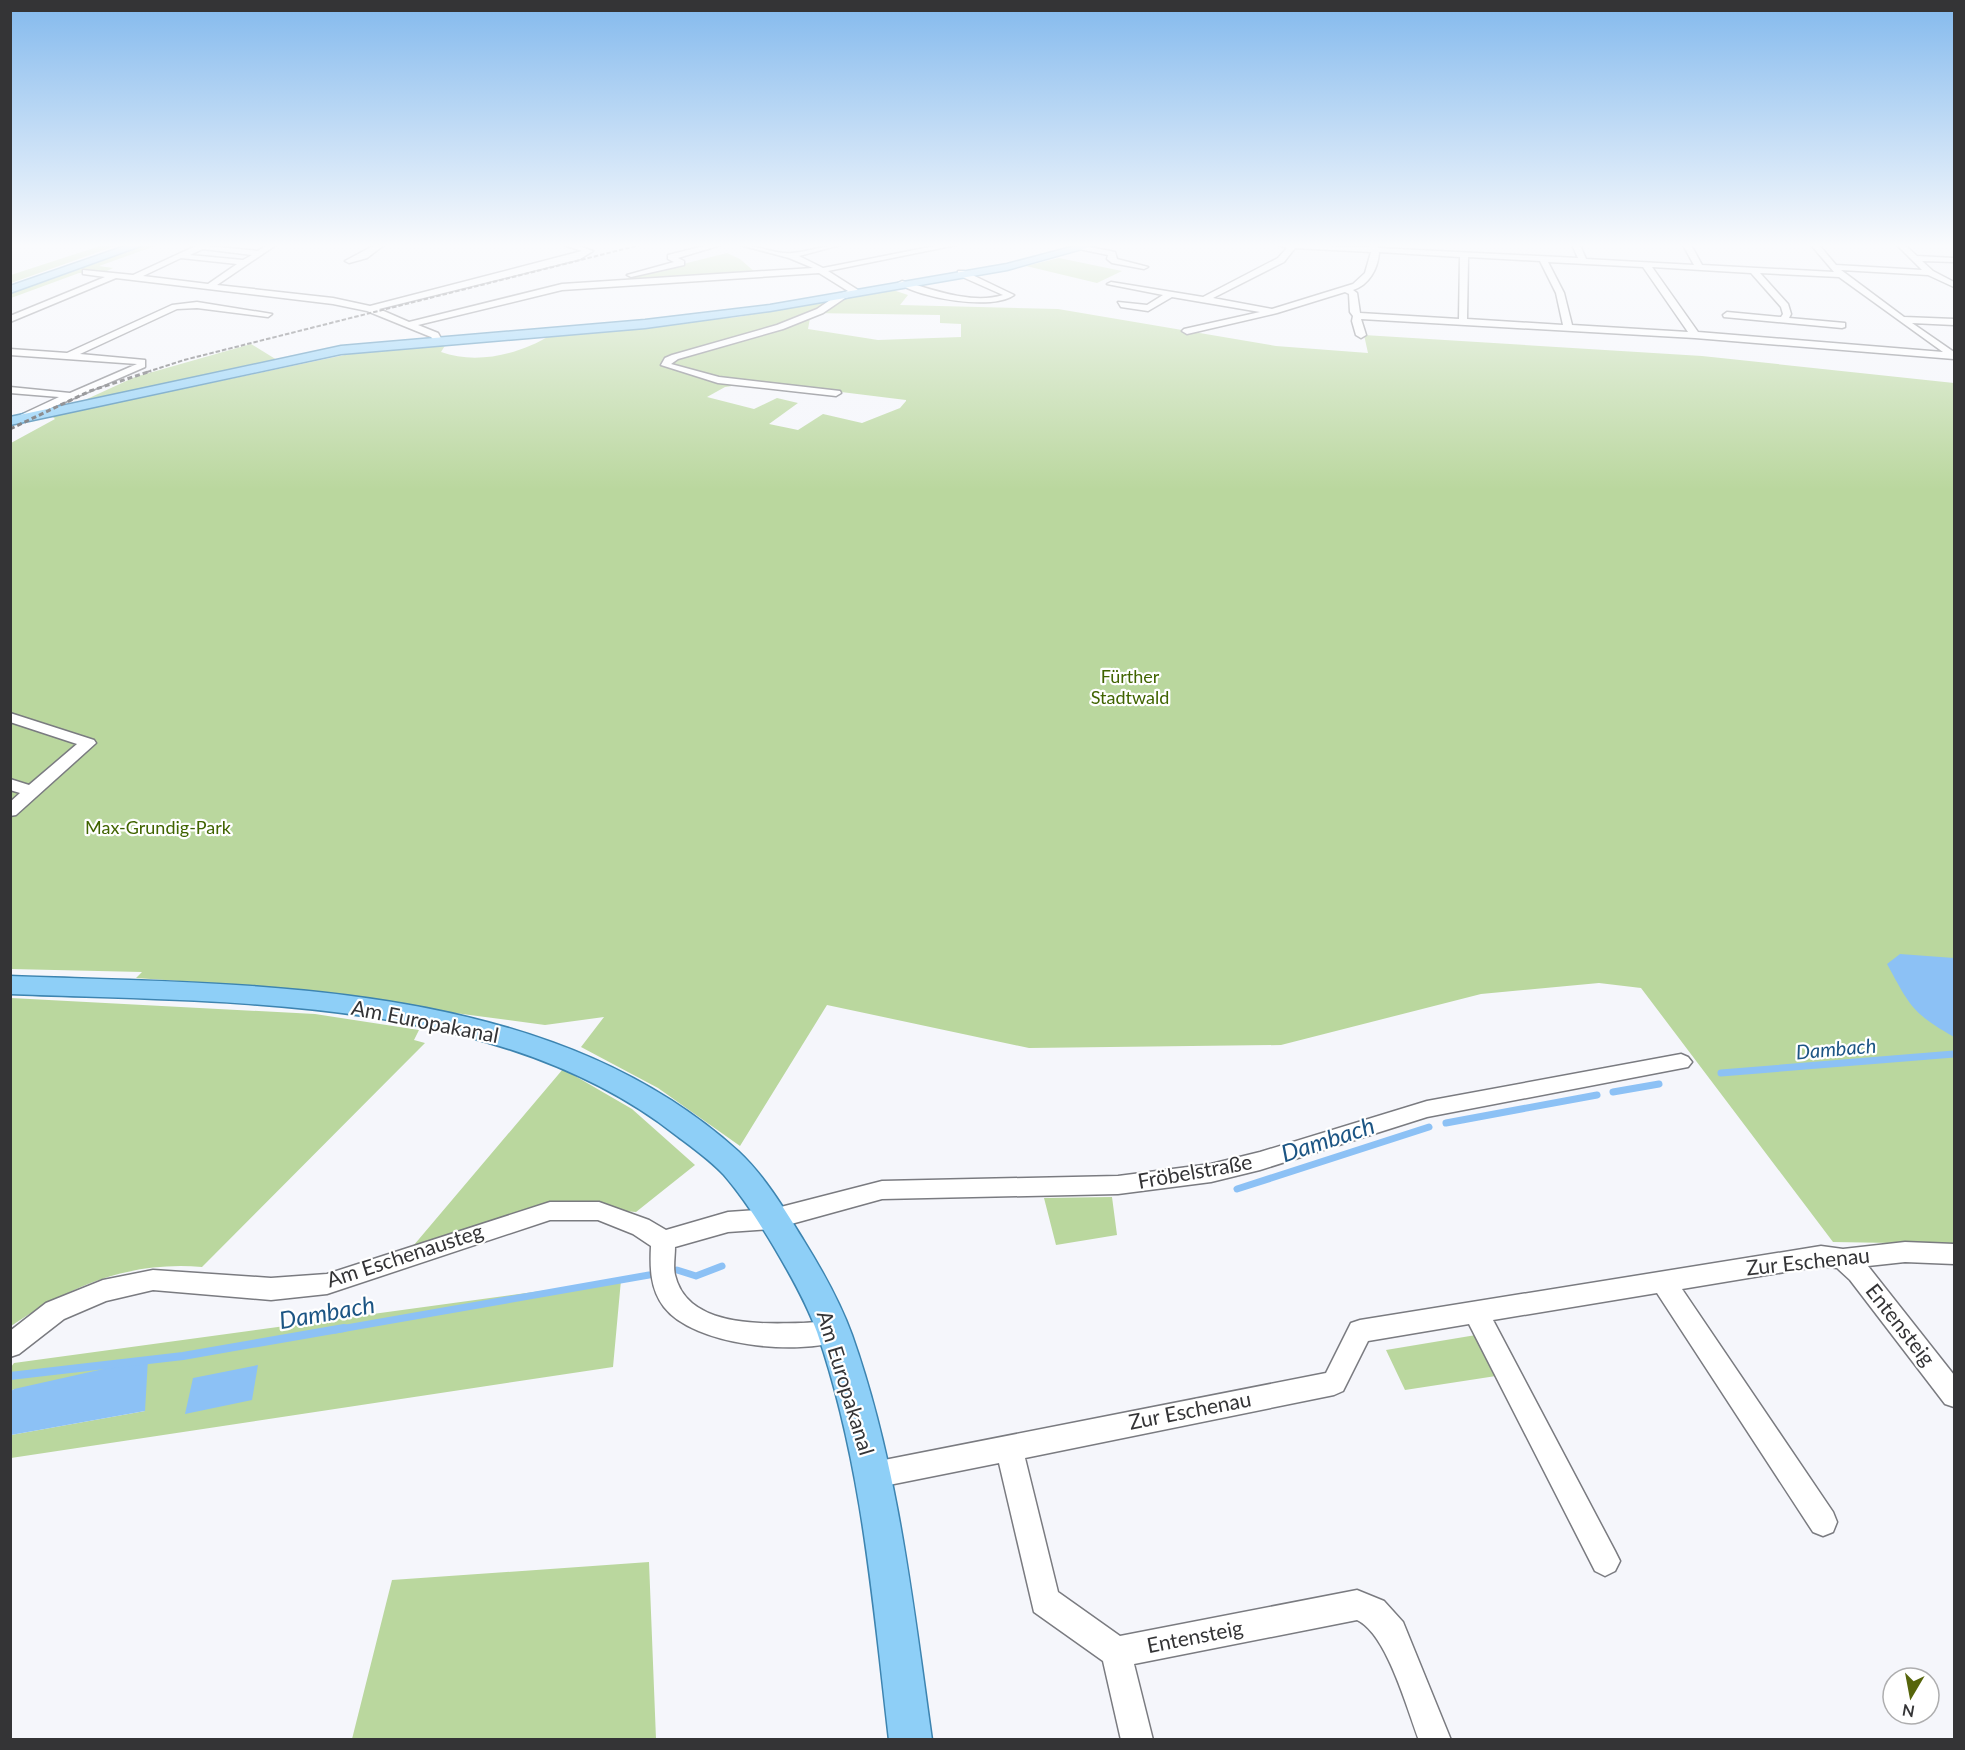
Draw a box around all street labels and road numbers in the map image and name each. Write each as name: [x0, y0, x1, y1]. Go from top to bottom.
street label: Am Europakanal: [349, 994, 501, 1047]
street label: Fröbelstraße: [1136, 1148, 1254, 1193]
street label: Am Eschenausteg: [323, 1217, 486, 1292]
street label: Zur Eschenau: [1745, 1242, 1871, 1279]
street label: Entensteig: [1861, 1278, 1941, 1370]
street label: Am Europakanal: [813, 1307, 880, 1458]
street label: Zur Eschenau: [1126, 1385, 1253, 1434]
street label: Entensteig: [1145, 1614, 1245, 1657]

